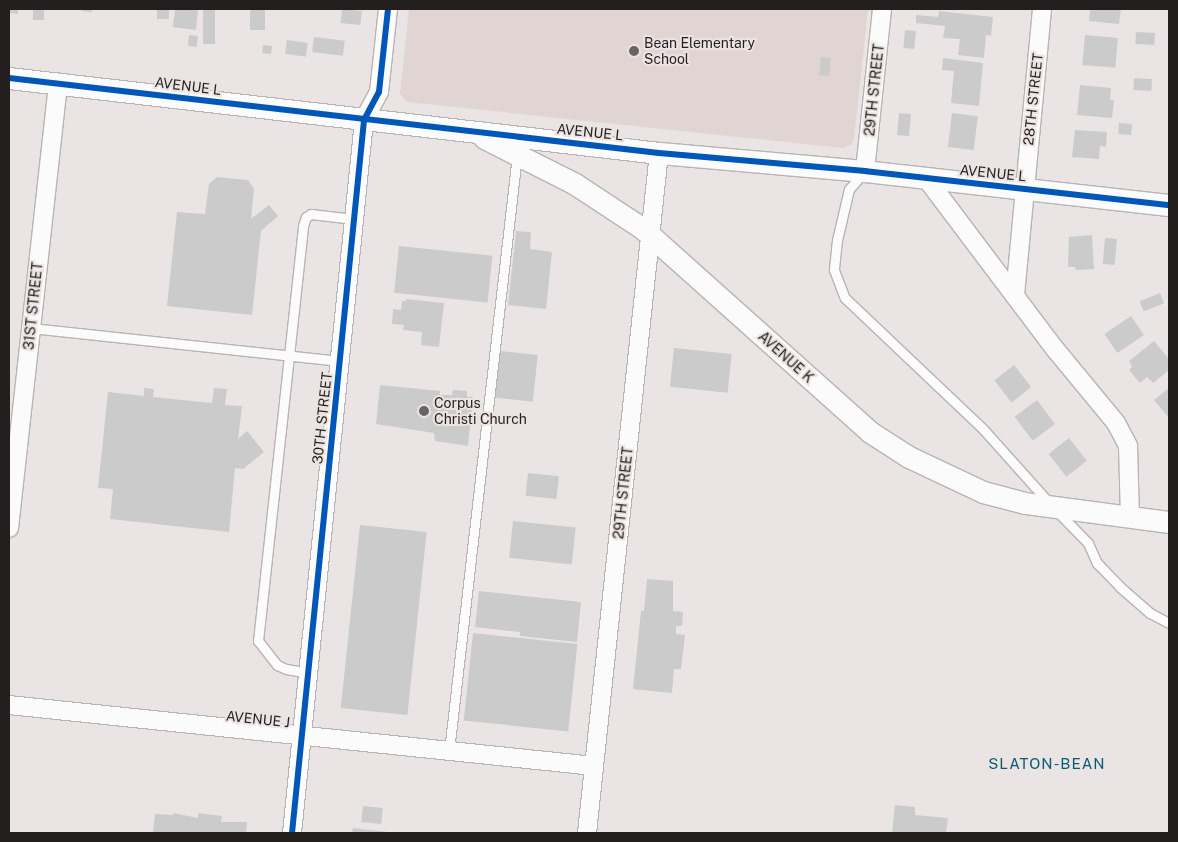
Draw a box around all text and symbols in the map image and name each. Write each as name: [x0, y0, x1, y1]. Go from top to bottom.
place label: Bean Elementary School: [644, 35, 755, 68]
street label: 29TH STREET: [861, 43, 887, 137]
marker: Bean Elementary School: [628, 45, 640, 57]
street label: 28TH STREET: [1020, 52, 1046, 146]
street label: AVENUE L: [154, 74, 222, 98]
street label: AVENUE L: [556, 120, 624, 144]
street label: AVENUE L: [959, 161, 1027, 185]
street label: 31ST STREET: [20, 261, 46, 351]
street label: AVENUE K: [755, 328, 817, 386]
street label: 30TH STREET: [309, 371, 335, 465]
place label: Corpus Christi Church: [434, 395, 527, 428]
marker: Corpus Christi Church: [418, 405, 430, 417]
street label: 29TH STREET: [610, 446, 636, 540]
street label: AVENUE J: [225, 707, 291, 731]
district label: SLATON-BEAN: [987, 755, 1107, 773]

